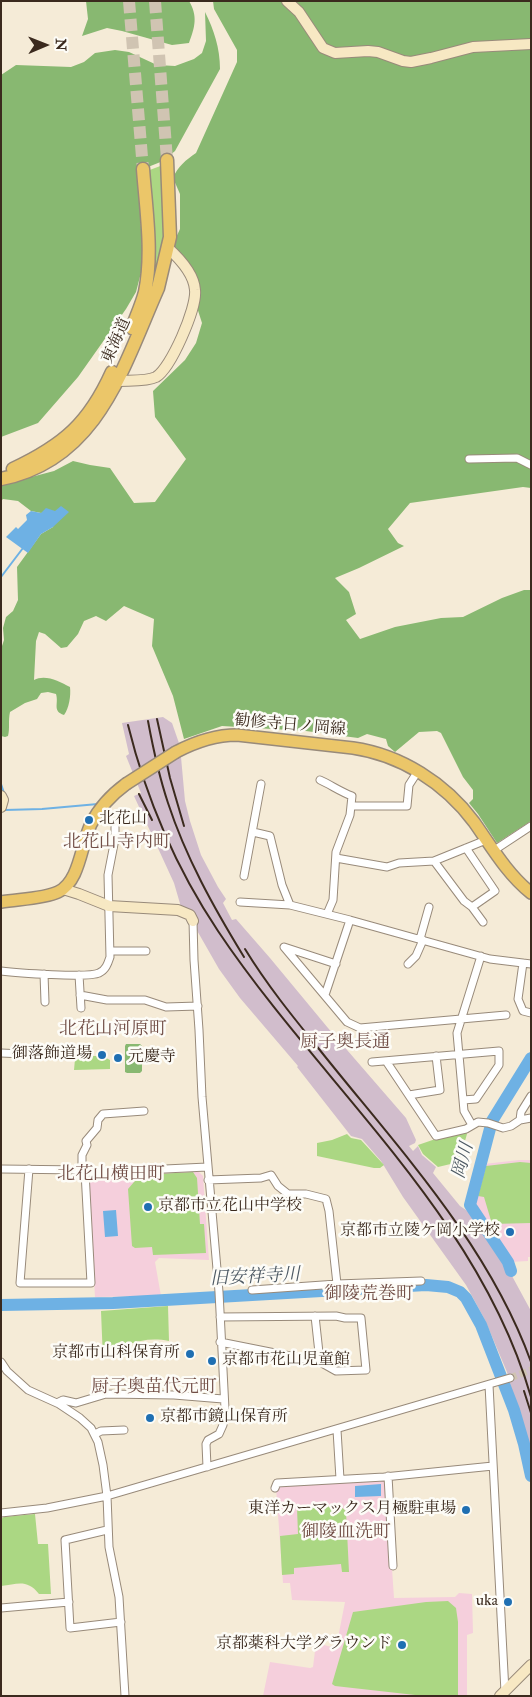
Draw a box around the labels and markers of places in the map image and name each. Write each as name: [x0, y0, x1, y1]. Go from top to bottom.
place label: 北花山: [99, 810, 147, 830]
marker: 北花山: [83, 814, 95, 826]
place label: 御落飾道場: [12, 1045, 92, 1065]
place label: 元慶寺: [128, 1048, 176, 1068]
marker: 御落飾道場: [96, 1049, 108, 1061]
marker: 元慶寺: [112, 1052, 124, 1064]
place label: 京都市立花山中学校: [158, 1197, 302, 1217]
marker: 京都市立花山中学校: [142, 1201, 154, 1213]
place label: 京都市立陵ケ岡小学校: [340, 1222, 500, 1242]
marker: 京都市立陵ケ岡小学校: [504, 1226, 516, 1238]
place label: 京都市山科保育所: [52, 1344, 180, 1364]
marker: 京都市山科保育所: [184, 1348, 196, 1360]
place label: 京都市花山児童館: [222, 1351, 350, 1371]
marker: 京都市花山児童館: [206, 1355, 218, 1367]
place label: 京都市鏡山保育所: [160, 1408, 288, 1428]
marker: 京都市鏡山保育所: [144, 1412, 156, 1424]
place label: 東洋カーマックス月極駐車場: [248, 1500, 456, 1520]
marker: 東洋カーマックス月極駐車場: [460, 1504, 472, 1516]
place label: uka: [476, 1592, 498, 1612]
marker: uka: [502, 1596, 514, 1608]
place label: 京都薬科大学グラウンド: [216, 1635, 392, 1655]
marker: 京都薬科大学グラウンド: [396, 1639, 408, 1651]

